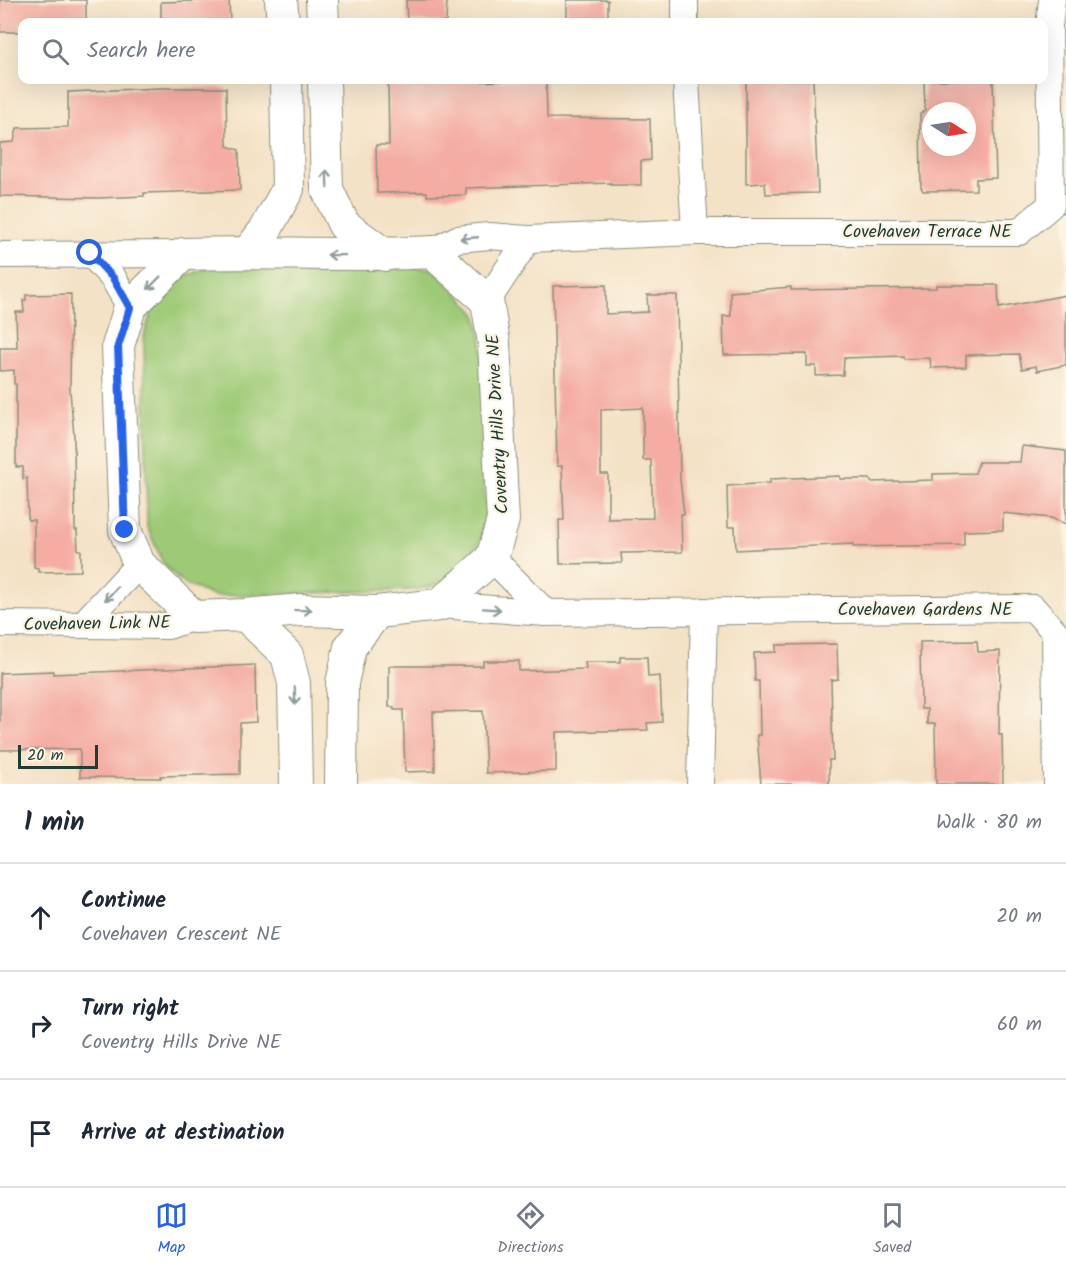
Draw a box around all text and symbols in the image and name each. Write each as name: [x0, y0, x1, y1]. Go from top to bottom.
search box: [18, 18, 1048, 84]
text: Search here: [87, 34, 195, 69]
icon: search: [39, 35, 72, 68]
north arrow: [922, 102, 976, 156]
one-way arrow: [321, 169, 333, 189]
street label: Covehaven Terrace NE: [842, 218, 1012, 247]
one-way arrow: [459, 233, 479, 244]
route start: [76, 239, 102, 265]
one-way arrow: [327, 250, 347, 261]
one-way arrow: [146, 276, 161, 291]
street label: Coventry Hills Drive NE: [479, 333, 518, 515]
route end: [111, 516, 137, 542]
one-way arrow: [103, 587, 118, 602]
street label: Covehaven Gardens NE: [838, 596, 1013, 625]
one-way arrow: [482, 604, 502, 615]
one-way arrow: [293, 605, 313, 616]
street label: Covehaven Link NE: [23, 609, 171, 640]
one-way arrow: [289, 686, 300, 706]
scale bar: [18, 742, 98, 770]
text: 20 m: [27, 743, 63, 768]
text: 1 min: [24, 802, 84, 844]
text: Walk · 80 m: [936, 807, 1042, 839]
text: Continue: [81, 884, 166, 919]
icon: ahead: [24, 901, 57, 934]
text: 20 m: [996, 901, 1042, 933]
text: Covehaven Crescent NE: [81, 919, 281, 951]
text: Turn right: [81, 992, 179, 1027]
icon: right: [24, 1009, 57, 1042]
text: 60 m: [997, 1009, 1042, 1041]
text: Coventry Hills Drive NE: [81, 1027, 281, 1059]
text: Arrive at destination: [81, 1116, 284, 1151]
icon: arrive: [24, 1117, 57, 1150]
tab: Map: [155, 1199, 188, 1260]
tab: Directions: [497, 1199, 564, 1260]
tab: Saved: [873, 1199, 911, 1260]

